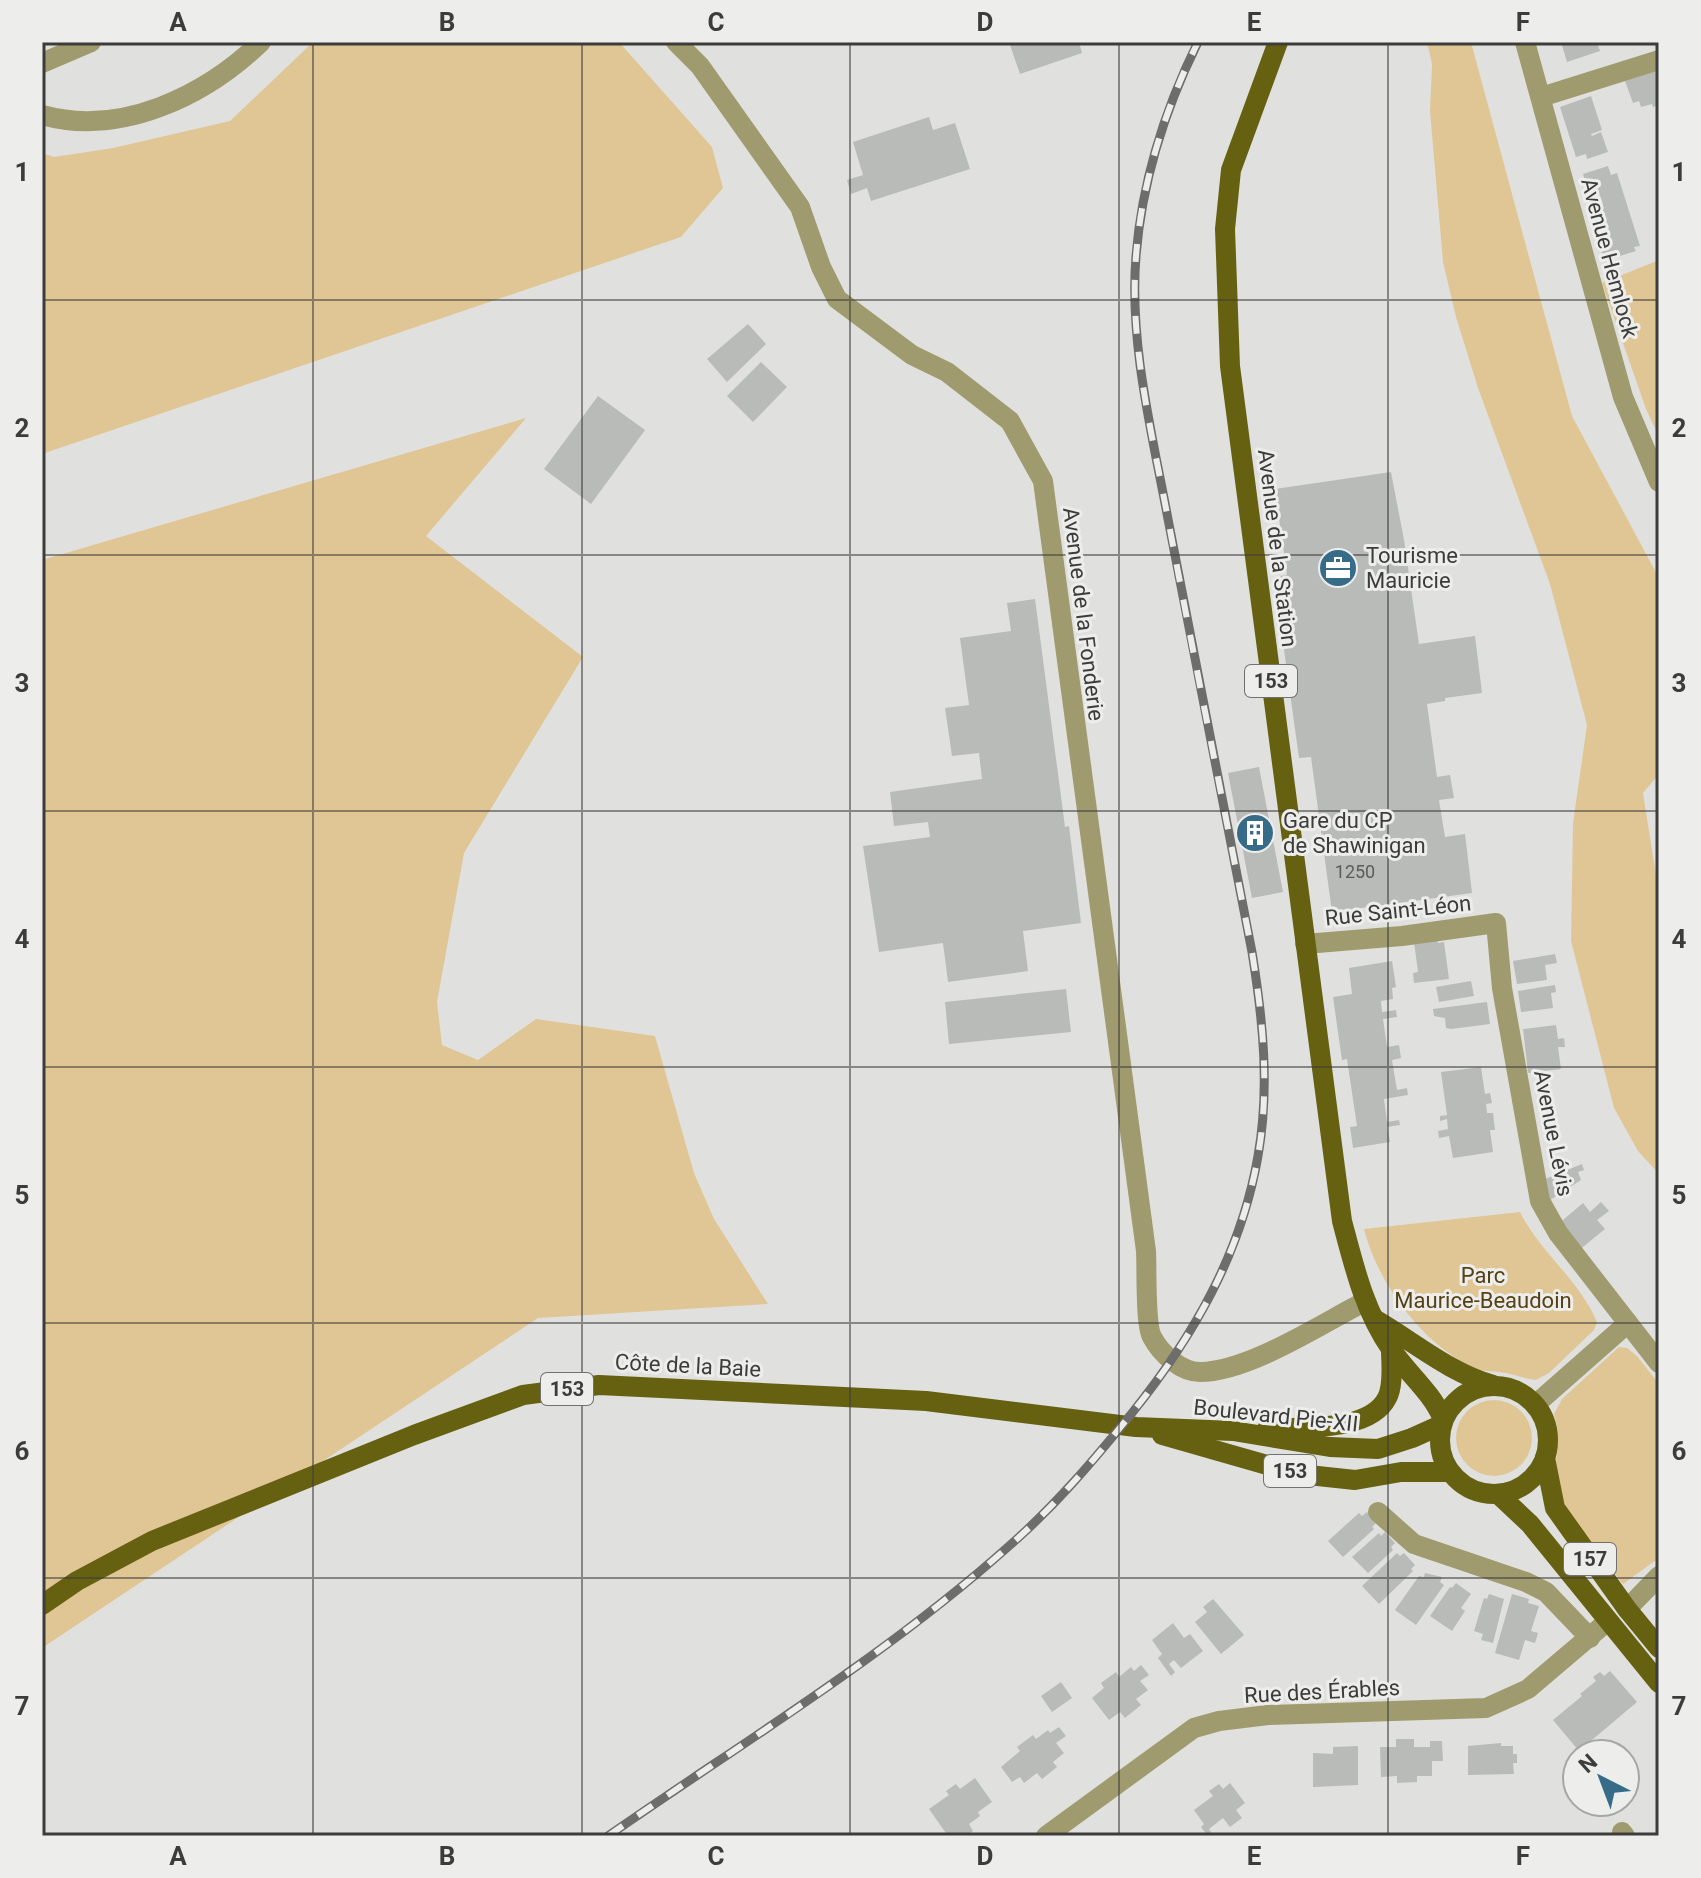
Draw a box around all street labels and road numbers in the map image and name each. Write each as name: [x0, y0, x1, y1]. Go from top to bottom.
street label: Avenue Hemlock: [1576, 175, 1643, 342]
street label: Avenue de la Station: [1253, 448, 1302, 648]
street label: Avenue de la Fonderie: [1058, 506, 1109, 722]
road number: 153: [1245, 665, 1297, 697]
street label: Rue Saint-Léon: [1324, 890, 1472, 931]
street label: Avenue Lévis: [1529, 1068, 1578, 1198]
street label: Côte de la Baie: [614, 1349, 762, 1382]
road number: 153: [541, 1373, 593, 1405]
street label: Boulevard Pie-XII: [1192, 1394, 1360, 1437]
road number: 153: [1264, 1455, 1316, 1487]
road number: 157: [1564, 1543, 1616, 1575]
street label: Rue des Érables: [1244, 1675, 1401, 1708]

